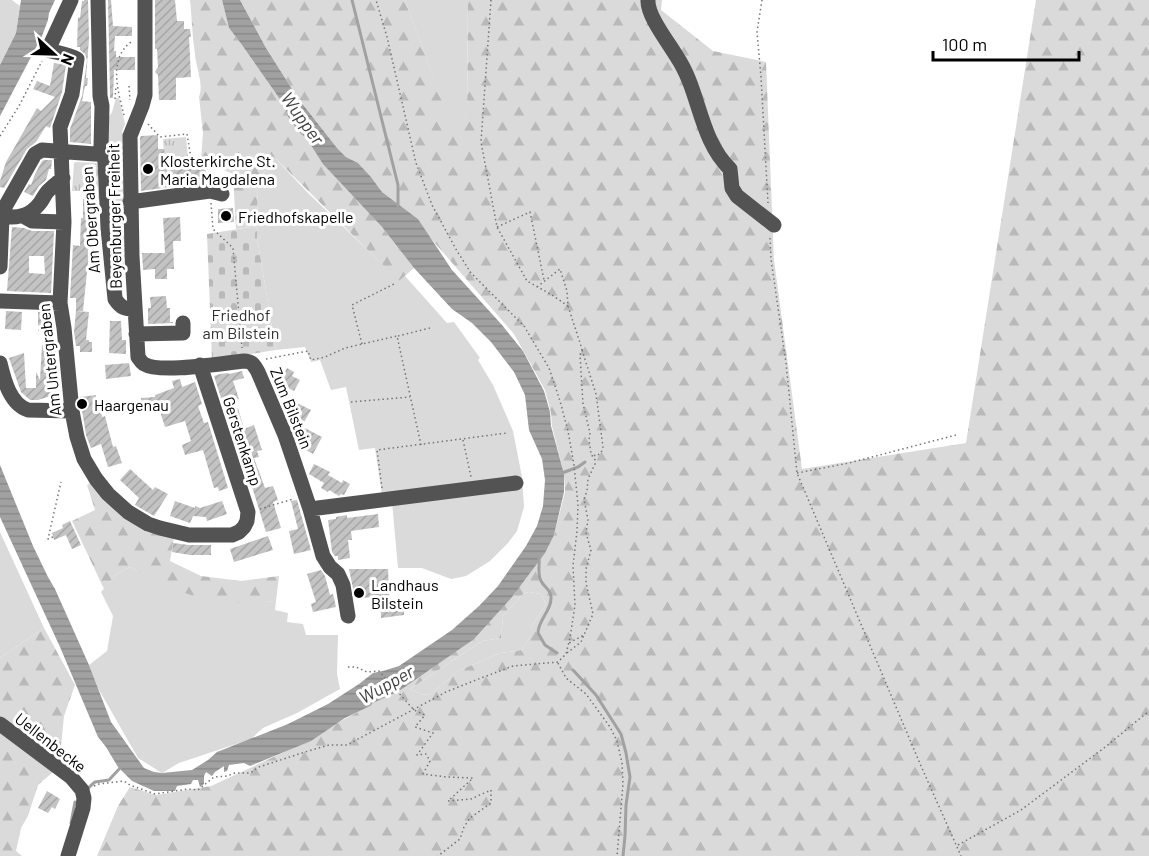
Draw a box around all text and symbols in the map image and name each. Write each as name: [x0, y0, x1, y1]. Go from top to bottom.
north arrow: [24, 24, 84, 84]
scale bar: [933, 24, 1078, 62]
text: 100 m: [942, 33, 987, 55]
text: N: [58, 51, 79, 68]
water label: Wupper: [277, 88, 330, 149]
street label: Beyenburger Freiheit: [103, 143, 125, 289]
place label: Klosterkirche St. Maria Magdalena: [160, 151, 276, 188]
marker: Klosterkirche St. Maria Magdalena: [141, 162, 155, 176]
street label: Am Obergraben: [77, 166, 103, 274]
place label: Friedhofskapelle: [238, 207, 354, 226]
marker: Friedhofskapelle: [219, 209, 233, 223]
street label: Am Untergraben: [34, 303, 64, 417]
park label: Friedhof am Bilstein: [203, 305, 279, 342]
street label: Zum Bilstein: [267, 365, 317, 451]
street label: Gerstenkamp: [220, 394, 266, 488]
place label: Haargenau: [94, 395, 169, 414]
marker: Haargenau: [75, 397, 89, 411]
place label: Landhaus Bilstein: [371, 575, 439, 612]
marker: Landhaus Bilstein: [352, 586, 366, 600]
water label: Wupper: [355, 660, 418, 708]
street label: Uellenbecke: [12, 708, 90, 776]

